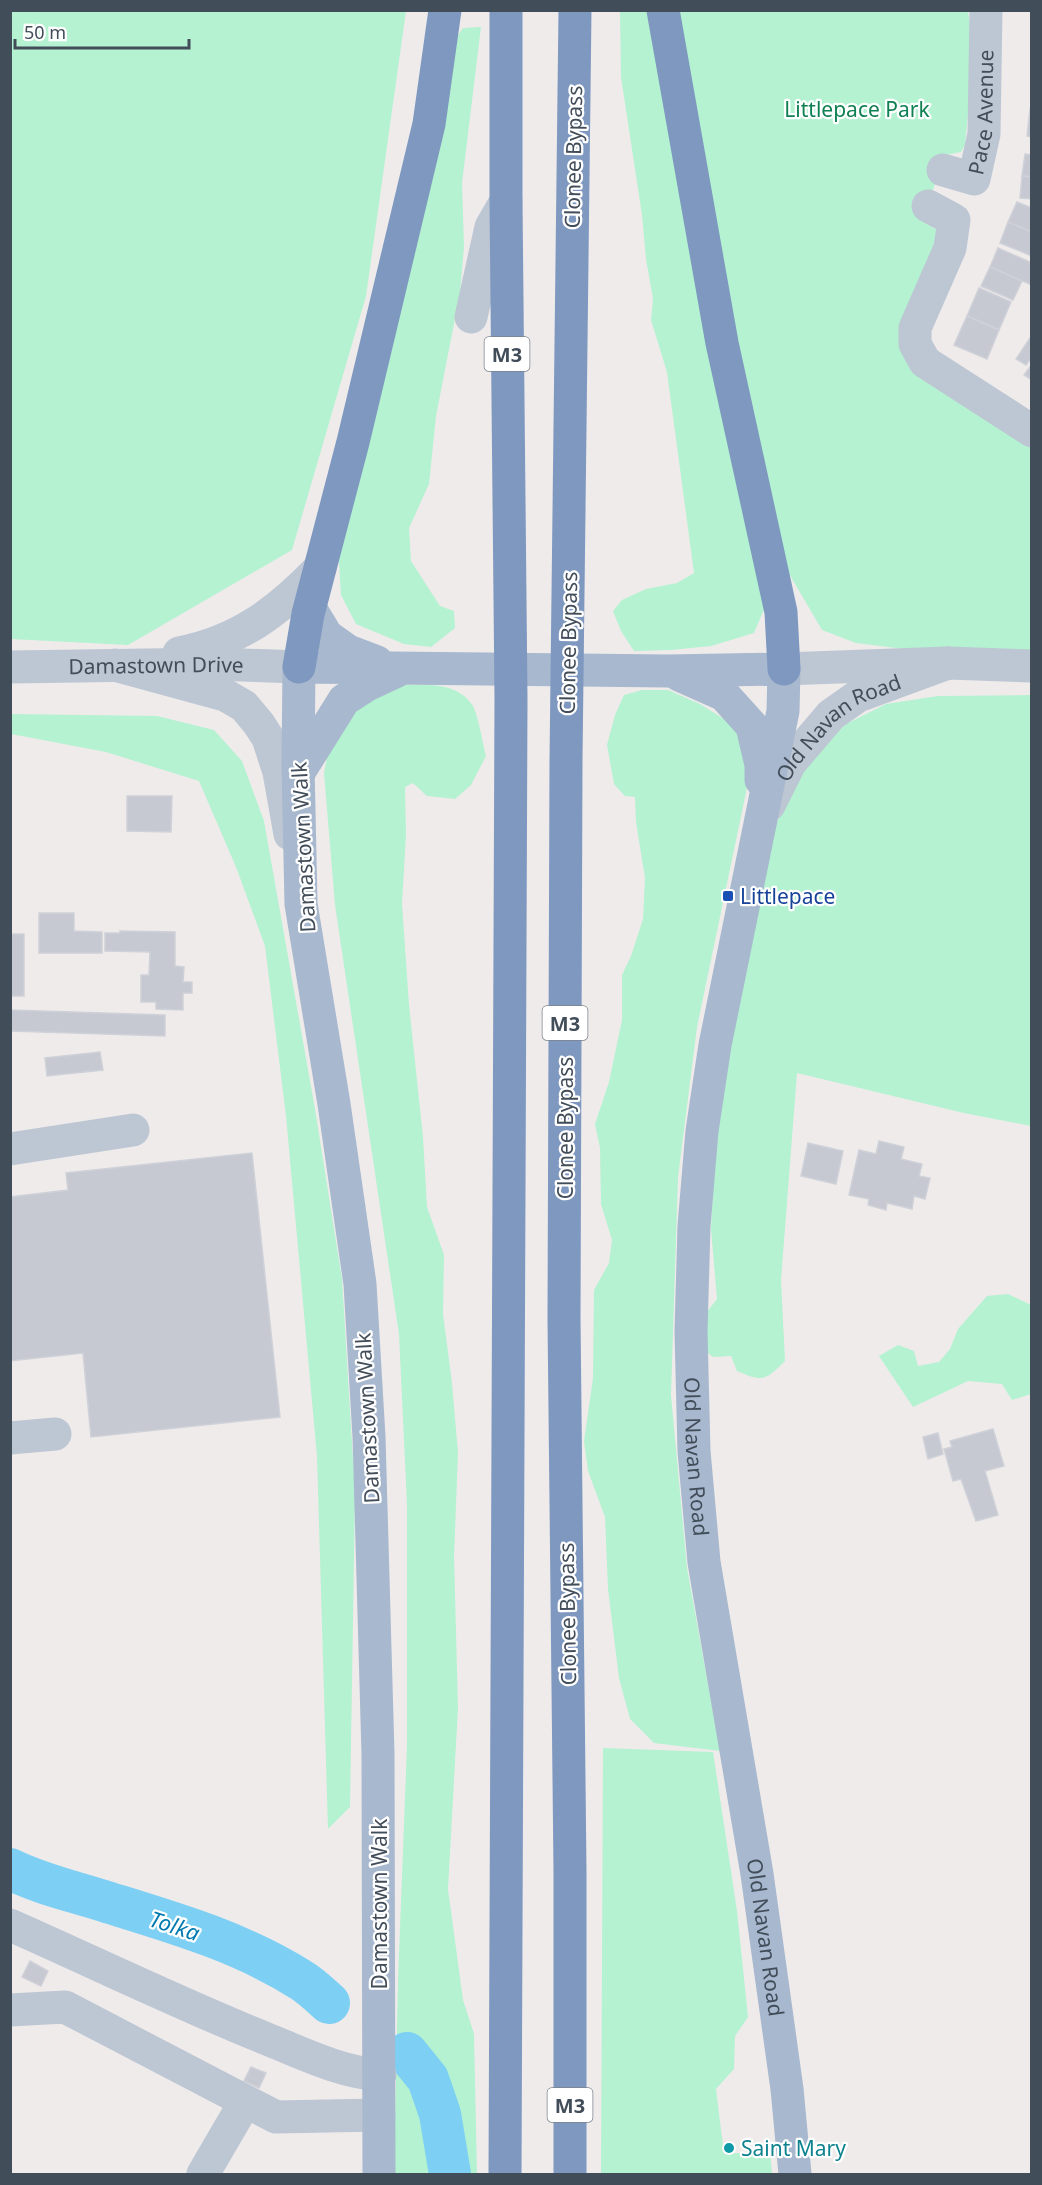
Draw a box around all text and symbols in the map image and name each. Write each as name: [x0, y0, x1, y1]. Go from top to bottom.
scale bar: [15, 12, 189, 50]
text: 50 m: [24, 20, 66, 44]
street label: Pace Avenue: [961, 49, 999, 177]
street label: Clonee Bypass: [558, 85, 588, 229]
park label: Littlepace Park: [784, 95, 930, 123]
road number: M3: [484, 337, 530, 371]
street label: Clonee Bypass: [553, 571, 583, 715]
street label: Damastown Drive: [68, 650, 244, 680]
street label: Old Navan Road: [769, 668, 905, 786]
street label: Damastown Walk: [285, 760, 321, 933]
place label: Littlepace: [740, 882, 835, 910]
marker: Littlepace: [721, 889, 735, 903]
road number: M3: [542, 1006, 588, 1040]
street label: Clonee Bypass: [551, 1057, 579, 1199]
street label: Damastown Walk: [349, 1331, 385, 1504]
street label: Old Navan Road: [678, 1377, 716, 1537]
street label: Clonee Bypass: [552, 1542, 582, 1686]
street label: Damastown Walk: [365, 1818, 393, 1989]
street label: Old Navan Road: [741, 1856, 791, 2018]
water label: Tolka: [146, 1903, 204, 1947]
road number: M3: [548, 2088, 592, 2122]
place label: Saint Mary: [741, 2134, 846, 2162]
marker: Saint Mary: [722, 2141, 736, 2155]

